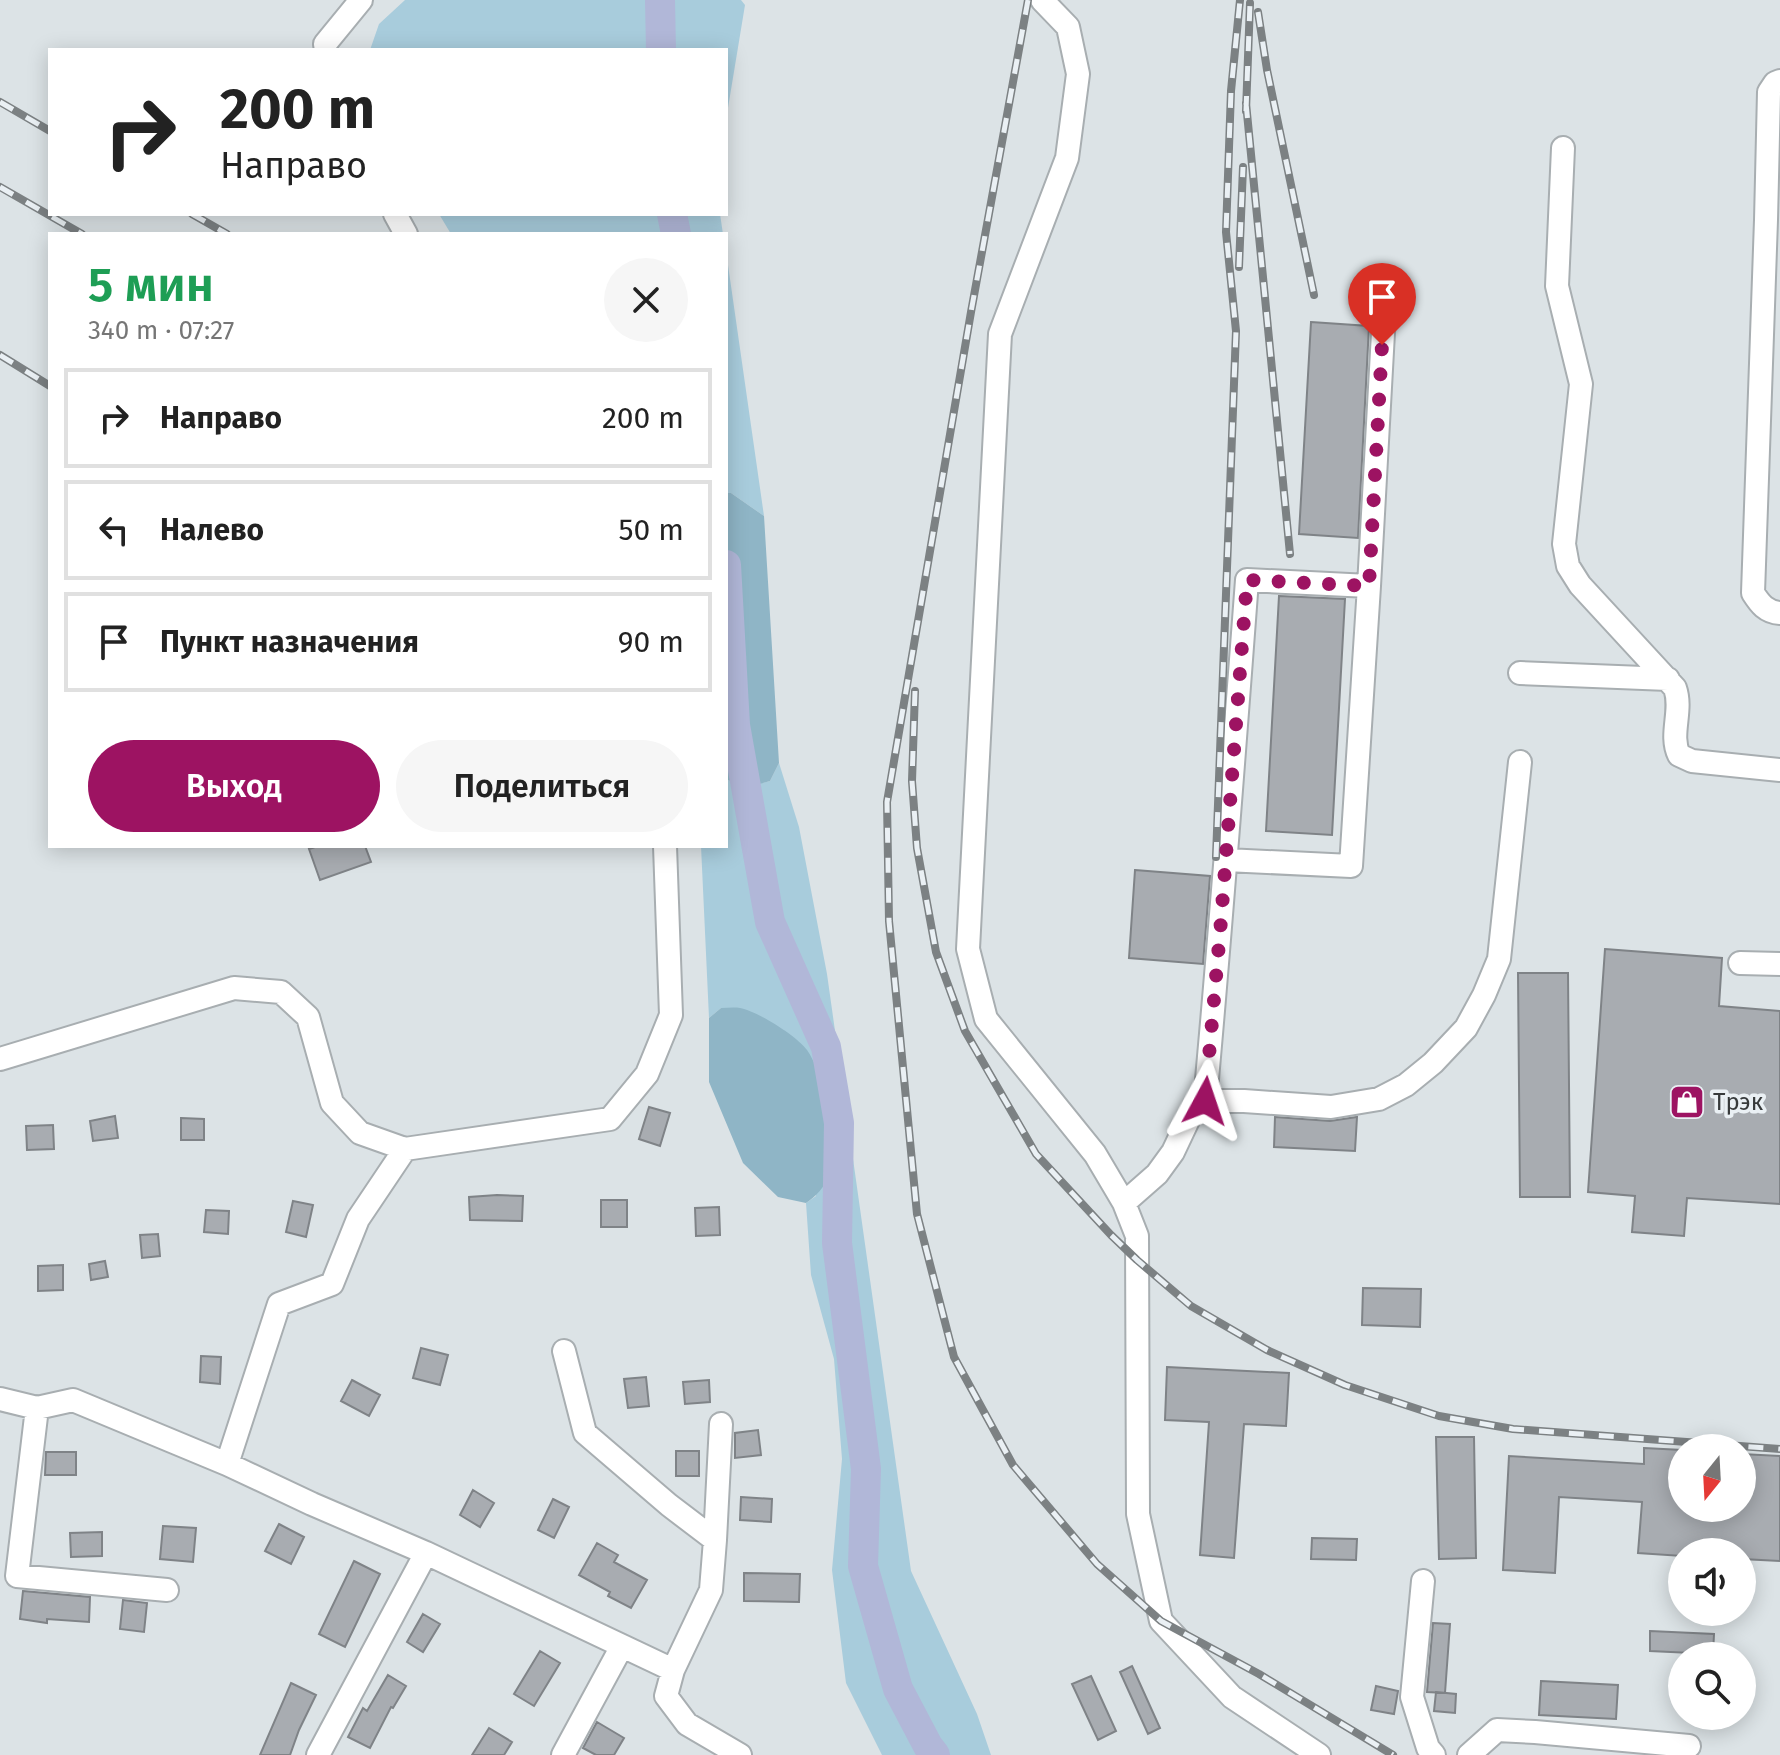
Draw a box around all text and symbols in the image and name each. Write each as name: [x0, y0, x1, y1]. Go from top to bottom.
text: 200 m: [220, 76, 375, 143]
icon: right: [88, 80, 192, 184]
text: Направо: [220, 144, 367, 188]
text: 5 мин: [88, 256, 214, 314]
button: close: [604, 258, 688, 342]
pin: [1348, 263, 1416, 345]
icon: arrive: [1360, 275, 1404, 319]
text: 340 m · 07:27: [88, 315, 234, 346]
icon: right: [92, 396, 136, 440]
text: Направо: [160, 400, 282, 436]
text: 200 m: [602, 400, 684, 436]
icon: left: [92, 508, 136, 552]
text: Налево: [160, 512, 264, 548]
text: 50 m: [619, 512, 684, 548]
icon: arrive: [92, 620, 136, 664]
text: Пункт назначения: [160, 624, 419, 660]
text: 90 m: [618, 624, 684, 660]
button: Выход: [88, 740, 380, 832]
button: Поделиться: [396, 740, 688, 832]
position arrow: [1163, 1059, 1247, 1143]
shop icon: Трэк: [1668, 1083, 1706, 1121]
place label: Трэк: [1713, 1088, 1764, 1116]
north arrow: [1668, 1434, 1756, 1522]
map controls: [1668, 1434, 1756, 1730]
button: sound: [1668, 1538, 1756, 1626]
button: search: [1668, 1642, 1756, 1730]

